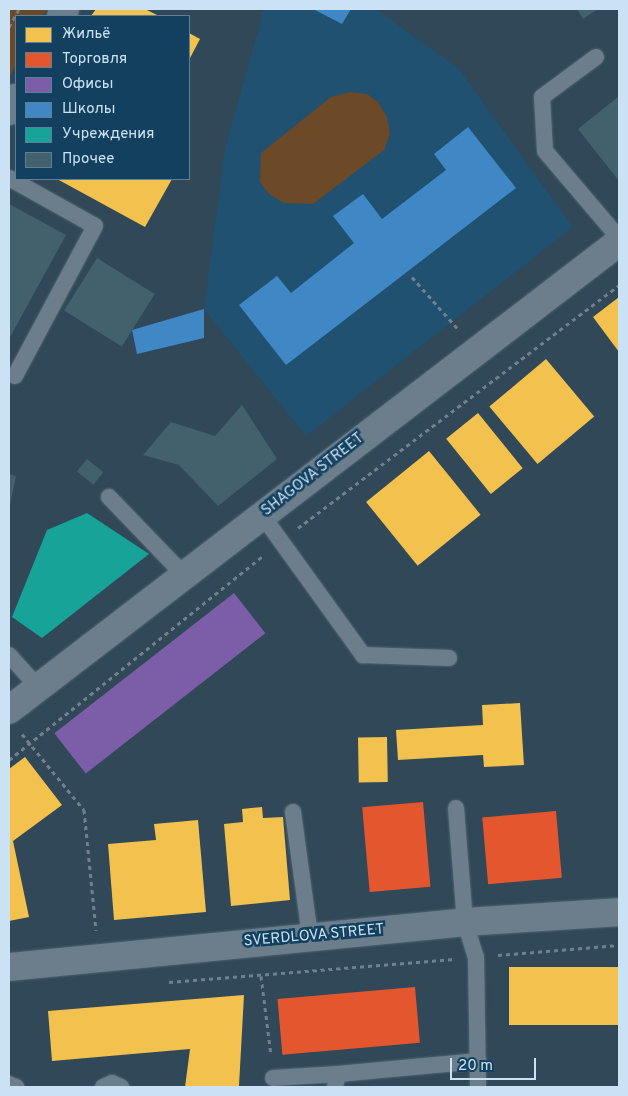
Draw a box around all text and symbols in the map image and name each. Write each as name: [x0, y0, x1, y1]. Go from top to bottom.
legend: [15, 15, 190, 180]
text: Жильё: [62, 25, 110, 44]
text: Торговля: [62, 50, 127, 69]
text: Офисы: [62, 75, 113, 94]
text: Школы: [62, 100, 116, 119]
text: Учреждения: [62, 125, 154, 144]
text: Прочее: [62, 150, 114, 169]
street label: SHAGOVA STREET: [258, 429, 368, 521]
street label: SVERDLOVA STREET: [243, 921, 385, 951]
scale bar: [453, 1048, 539, 1080]
text: 20 m: [458, 1057, 493, 1076]

